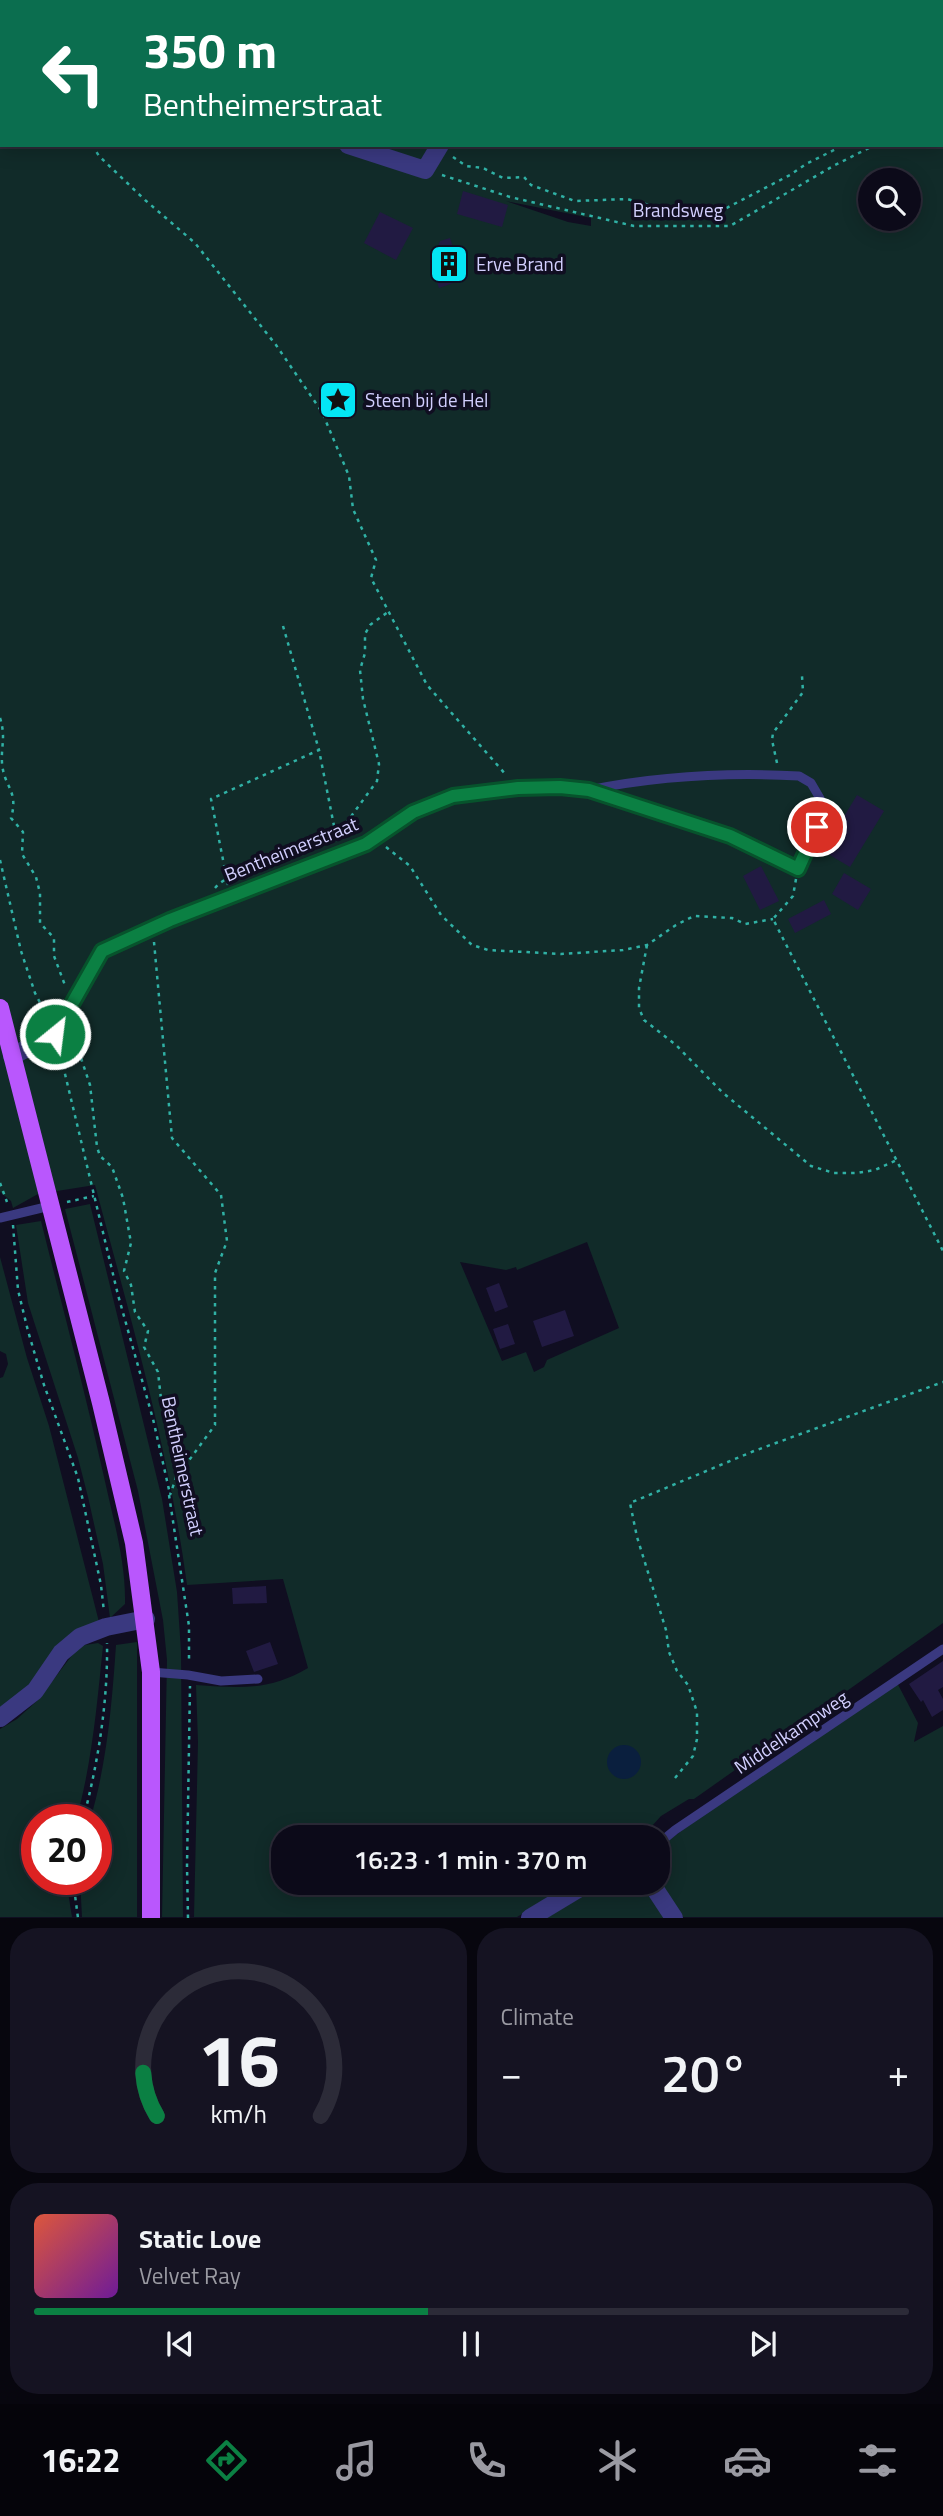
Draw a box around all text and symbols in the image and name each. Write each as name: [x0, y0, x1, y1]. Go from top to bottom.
text: 350 m: [143, 12, 277, 87]
icon: left: [28, 28, 119, 119]
text: Bentheimerstraat: [143, 80, 382, 128]
map controls: [858, 168, 921, 231]
button: search: [858, 168, 921, 231]
street label: Brandsweg: [633, 195, 724, 224]
building icon: Erve Brand: [428, 243, 470, 285]
place label: Erve Brand: [476, 249, 564, 278]
place icon: Steen bij de Hel: [317, 379, 359, 421]
place label: Steen bij de Hel: [365, 385, 488, 414]
pin: [787, 797, 847, 857]
street label: Bentheimerstraat: [220, 808, 362, 889]
icon: arrive: [798, 808, 836, 846]
position arrow: [18, 997, 92, 1071]
street label: Bentheimerstraat: [155, 1393, 212, 1539]
street label: Middelkampweg: [728, 1682, 854, 1781]
speed limit sign: 20: [21, 1804, 112, 1895]
text: 16:23 · 1 min · 370 m: [354, 1840, 587, 1879]
text: Climate: [501, 1999, 574, 2034]
text: 16: [197, 2005, 279, 2115]
text: 20°: [661, 2033, 748, 2112]
text: −: [501, 2044, 522, 2102]
text: +: [888, 2044, 909, 2102]
text: km/h: [210, 2095, 267, 2133]
text: Static Love: [139, 2219, 261, 2258]
text: Velvet Ray: [139, 2258, 241, 2293]
icon: previous: [161, 2325, 199, 2363]
icon: pause: [452, 2325, 490, 2363]
icon: next: [744, 2325, 782, 2363]
text: 16:22: [41, 2436, 121, 2484]
icon: directions: [202, 2436, 251, 2485]
icon: music: [332, 2436, 381, 2485]
icon: phone: [462, 2436, 511, 2485]
icon: climate: [593, 2436, 642, 2485]
icon: car: [723, 2436, 772, 2485]
icon: filters: [853, 2436, 902, 2485]

